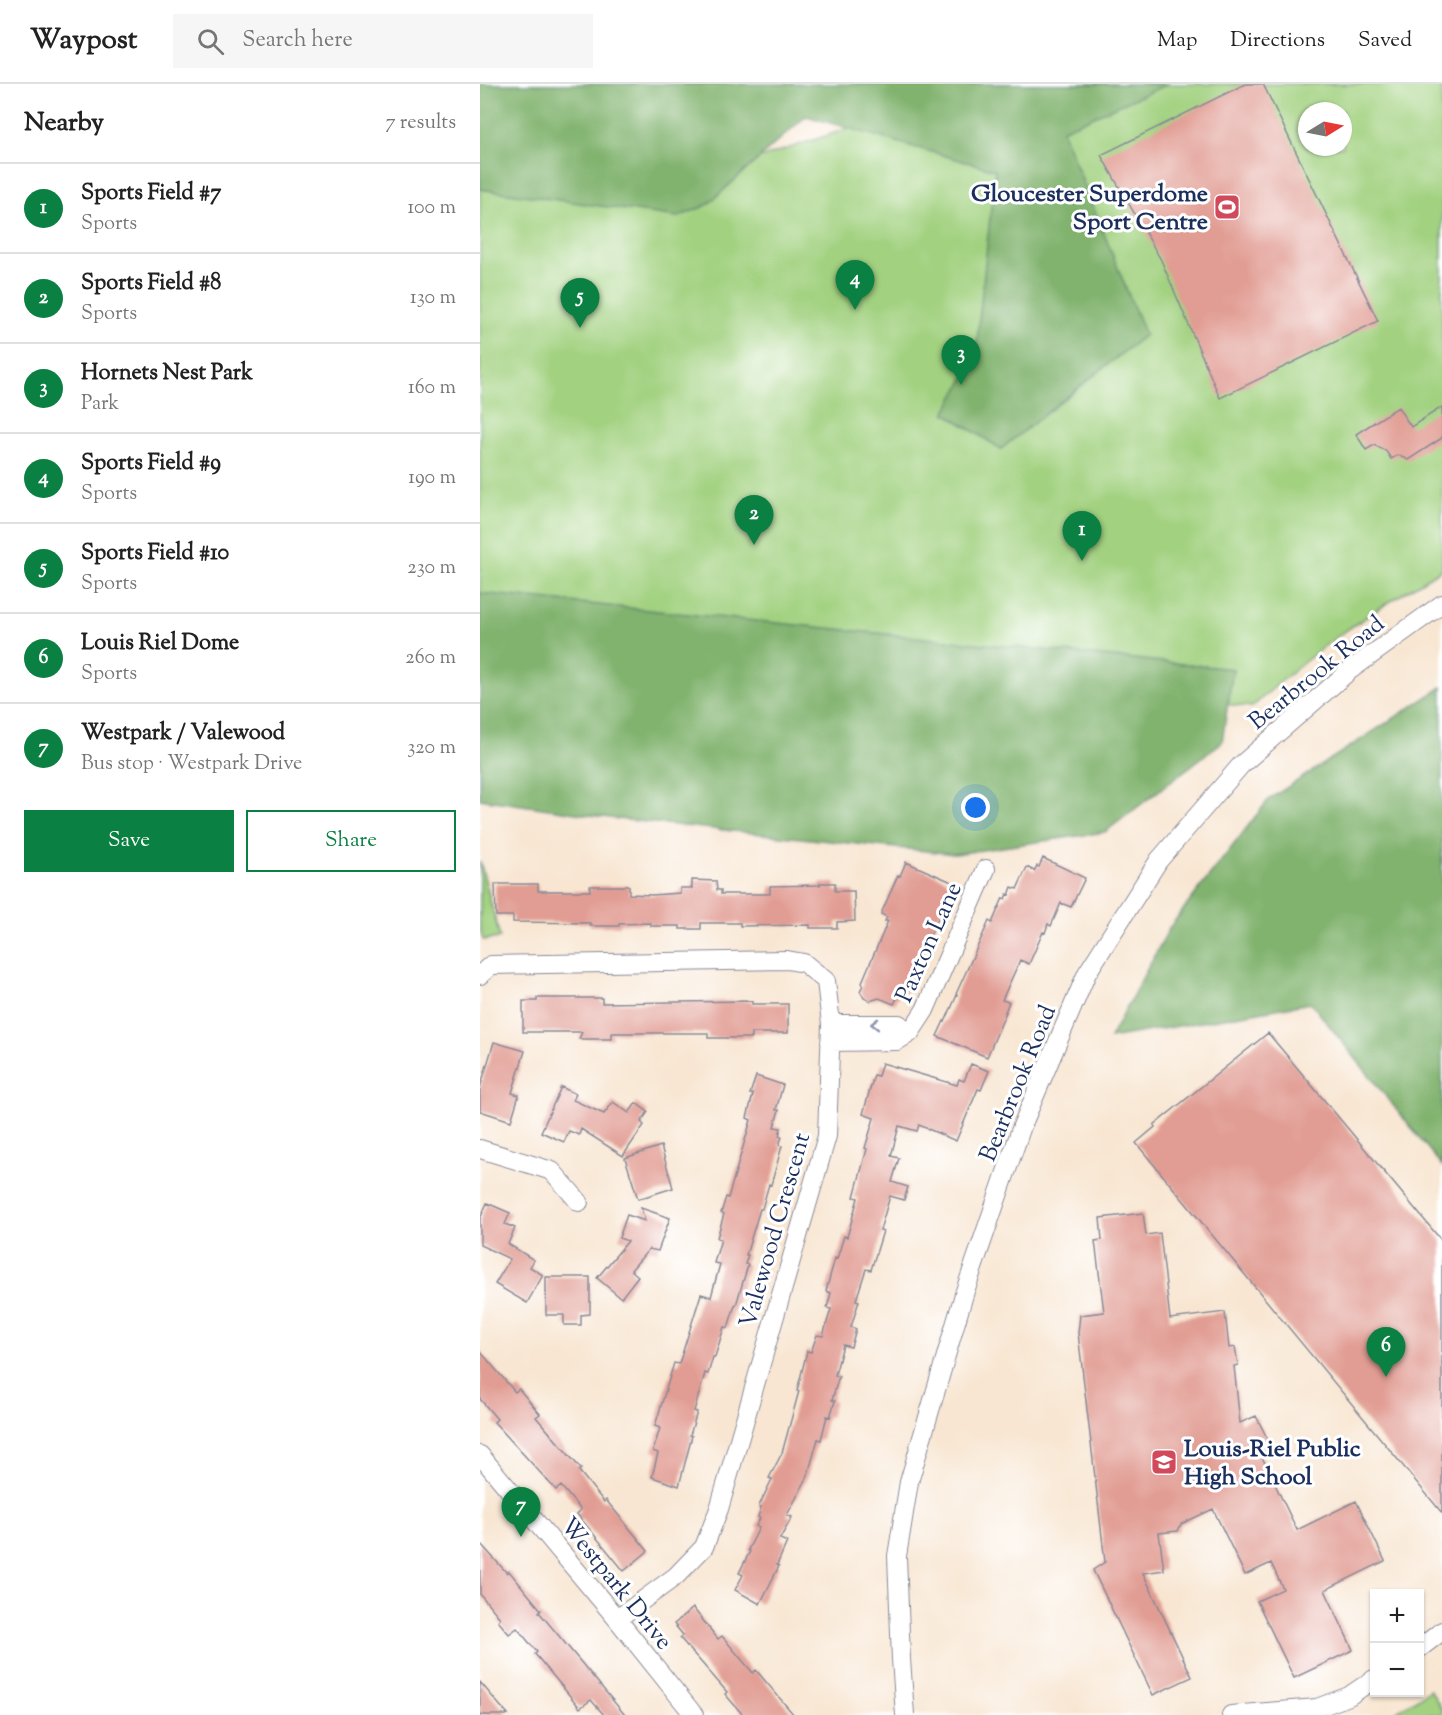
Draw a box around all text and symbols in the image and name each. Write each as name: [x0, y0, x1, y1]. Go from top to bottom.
search box: [173, 14, 593, 68]
text: Waypost: [30, 21, 137, 61]
icon: search: [194, 25, 227, 58]
text: Search here: [242, 25, 353, 57]
text: Map: [1157, 26, 1197, 56]
text: Directions: [1230, 26, 1325, 56]
text: Saved: [1358, 26, 1412, 56]
north arrow: [1298, 102, 1352, 156]
text: Nearby: [24, 105, 104, 142]
text: 7 results: [385, 109, 456, 138]
text: Sports Field #7: [81, 178, 221, 210]
place label: Gloucester Superdome Sport Centre: [971, 178, 1208, 240]
sports icon: Gloucester Superdome Sport Centre: [1212, 192, 1242, 222]
text: 1: [40, 194, 47, 223]
text: 100 m: [407, 194, 456, 223]
text: Sports: [81, 210, 137, 239]
pin: 4: [836, 260, 874, 310]
text: Sports Field #8: [81, 268, 221, 300]
pin: 5: [560, 278, 600, 328]
text: 2: [39, 284, 48, 313]
text: 130 m: [410, 284, 456, 313]
text: Sports: [81, 300, 137, 329]
pin: 3: [942, 336, 980, 385]
text: Hornets Nest Park: [81, 358, 253, 390]
text: 3: [39, 374, 48, 403]
text: 160 m: [408, 374, 456, 403]
text: Park: [81, 390, 119, 419]
text: Sports Field #9: [81, 448, 221, 480]
text: 4: [38, 464, 49, 493]
text: 190 m: [408, 464, 456, 493]
text: Sports: [81, 480, 137, 509]
pin: 2: [734, 496, 774, 545]
pin: 1: [1062, 512, 1102, 561]
text: Sports Field #10: [81, 538, 229, 570]
text: 5: [40, 554, 47, 583]
text: 230 m: [407, 554, 456, 583]
text: Sports: [81, 570, 137, 599]
street label: Bearbrook Road: [1242, 608, 1393, 739]
text: Louis Riel Dome: [81, 628, 239, 660]
text: 6: [39, 644, 48, 673]
text: 260 m: [405, 644, 456, 673]
text: Sports: [81, 660, 137, 689]
text: Westpark / Valewood: [81, 718, 285, 750]
text: 7: [38, 734, 49, 763]
text: 320 m: [407, 734, 456, 763]
text: Bus stop · Westpark Drive: [81, 750, 302, 779]
your location: [961, 793, 990, 822]
button: Save: [24, 810, 234, 872]
button: Share: [246, 810, 456, 872]
street label: Paxton Lane: [888, 877, 971, 1008]
street label: Bearbrook Road: [972, 1000, 1066, 1167]
one-way arrow: [870, 1018, 879, 1030]
street label: Valewood Crescent: [732, 1129, 820, 1332]
pin: 6: [1366, 1328, 1406, 1377]
place label: Louis-Riel Public High School: [1184, 1433, 1361, 1495]
school or university icon: Louis-Riel Public High School: [1149, 1447, 1179, 1477]
pin: 7: [502, 1488, 540, 1537]
street label: Westpark Drive: [551, 1511, 680, 1658]
map controls: [1370, 1589, 1424, 1697]
button: +: [1370, 1589, 1424, 1643]
button: −: [1370, 1643, 1424, 1697]

